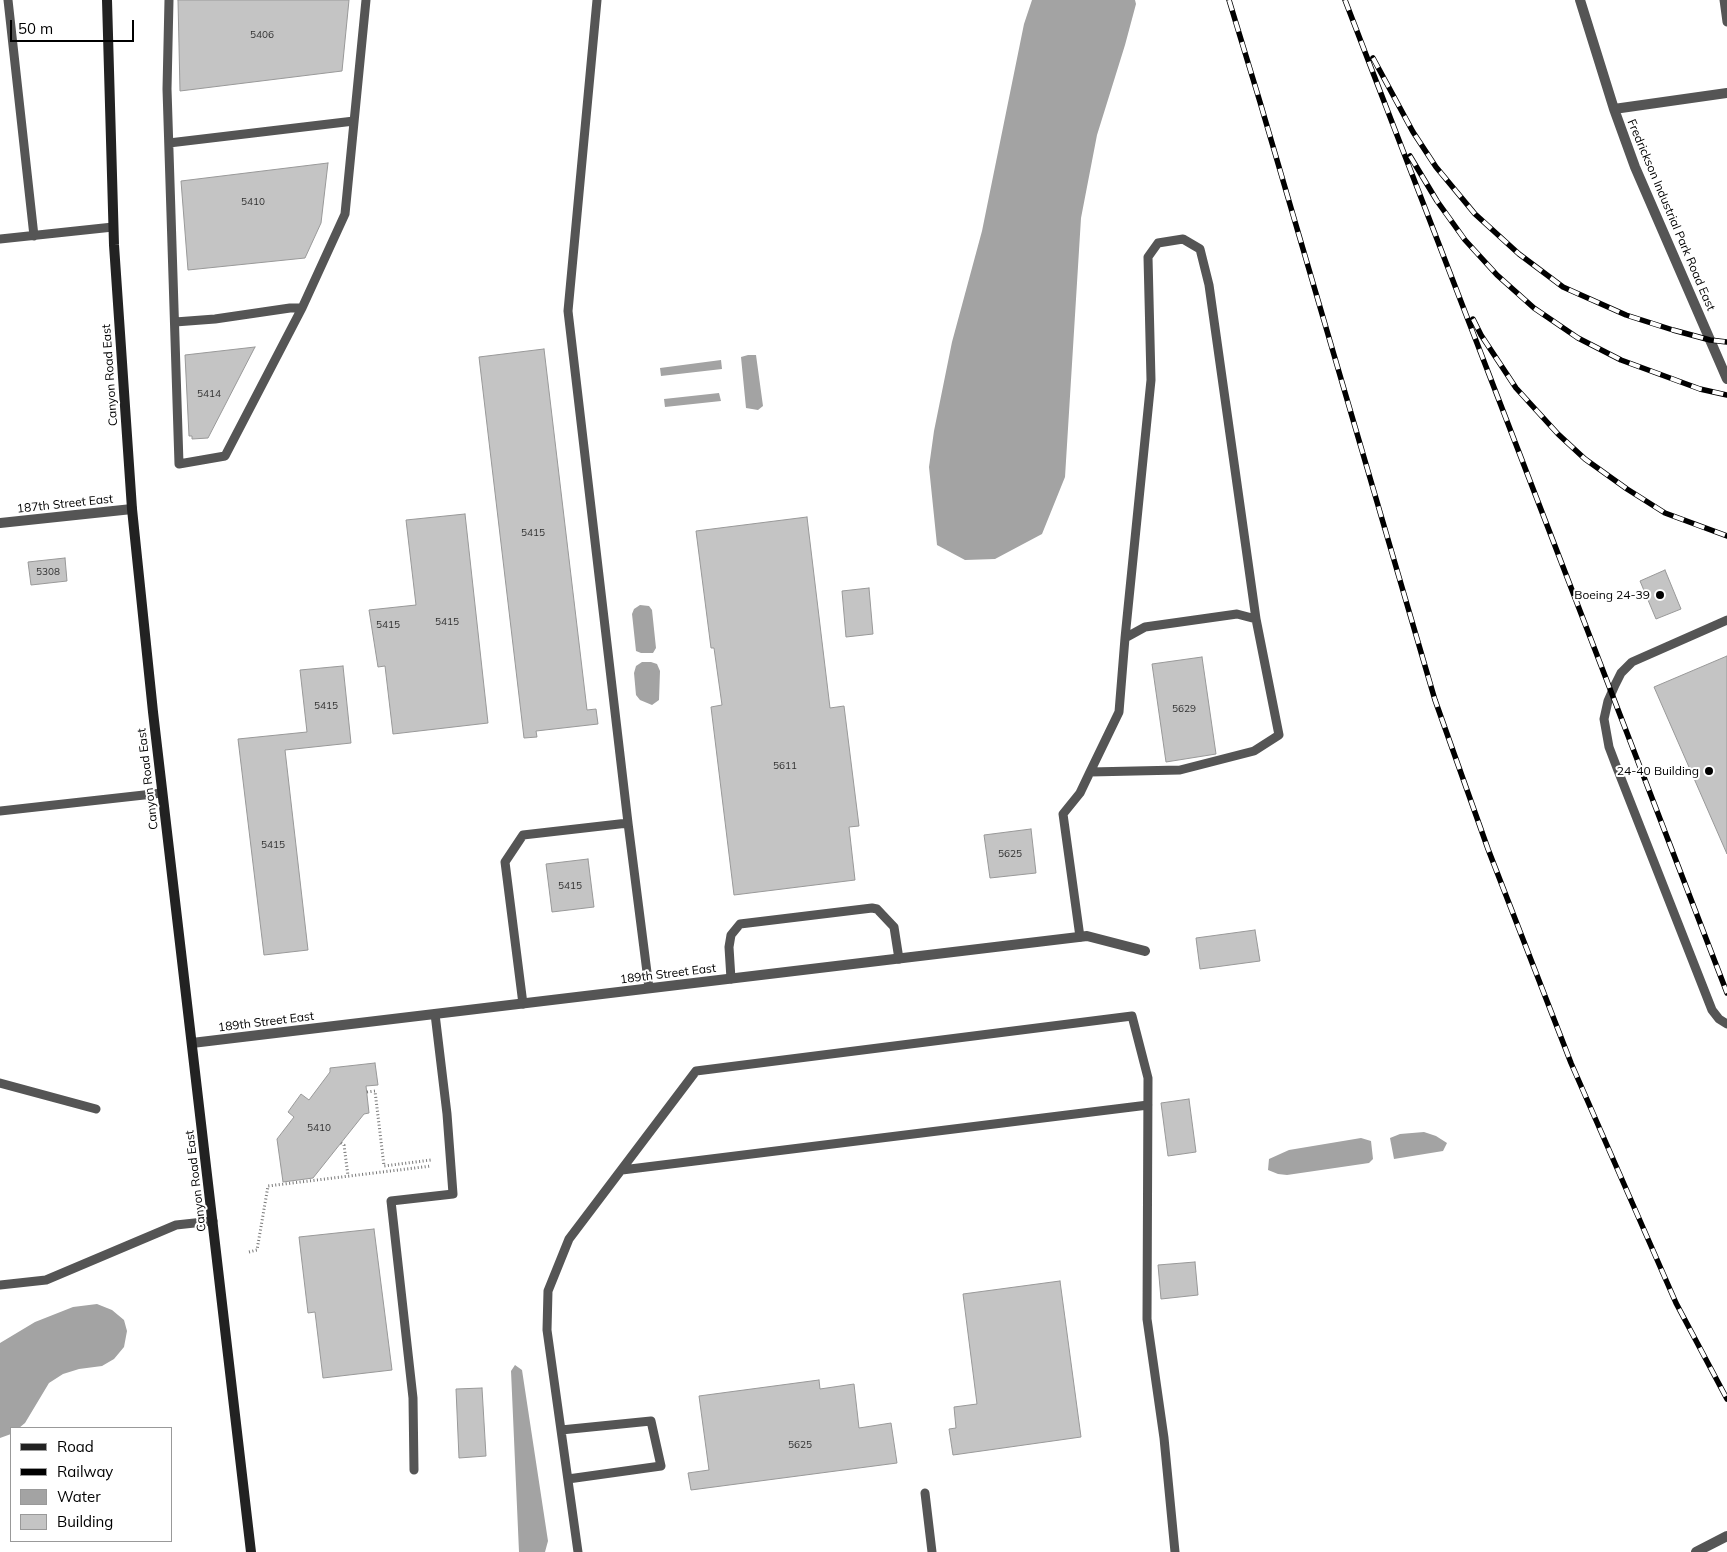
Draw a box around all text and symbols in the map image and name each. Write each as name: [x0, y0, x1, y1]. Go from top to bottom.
scale bar: [12, 10, 136, 42]
text: 50 m: [18, 19, 53, 38]
house number: 5406: [250, 29, 274, 41]
street label: Fredrickson Industrial Park Road East: [1624, 117, 1718, 313]
house number: 5410: [241, 196, 265, 208]
street label: Canyon Road East: [99, 323, 121, 427]
house number: 5414: [197, 388, 221, 400]
street label: 187th Street East: [16, 492, 114, 516]
house number: 5415: [521, 527, 545, 539]
house number: 5308: [36, 566, 60, 578]
place label: Boeing 24-39: [1574, 588, 1650, 602]
marker: Boeing 24-39: [1654, 589, 1666, 601]
house number: 5415: [435, 616, 459, 628]
house number: 5415: [376, 619, 400, 631]
house number: 5415: [314, 700, 338, 712]
house number: 5629: [1172, 703, 1196, 715]
street label: Canyon Road East: [135, 727, 161, 831]
house number: 5611: [773, 760, 797, 772]
place label: 24-40 Building: [1617, 764, 1699, 778]
marker: 24-40 Building: [1703, 765, 1715, 777]
house number: 5415: [261, 839, 285, 851]
house number: 5625: [998, 848, 1022, 860]
house number: 5415: [558, 880, 582, 892]
street label: 189th Street East: [619, 961, 717, 987]
street label: 189th Street East: [217, 1009, 315, 1035]
house number: 5410: [307, 1122, 331, 1134]
street label: Canyon Road East: [183, 1129, 209, 1233]
legend: [10, 1427, 172, 1542]
text: Road: [57, 1437, 94, 1456]
house number: 5625: [788, 1439, 812, 1451]
text: Railway: [57, 1462, 113, 1481]
text: Water: [57, 1487, 101, 1506]
text: Building: [57, 1512, 113, 1531]

